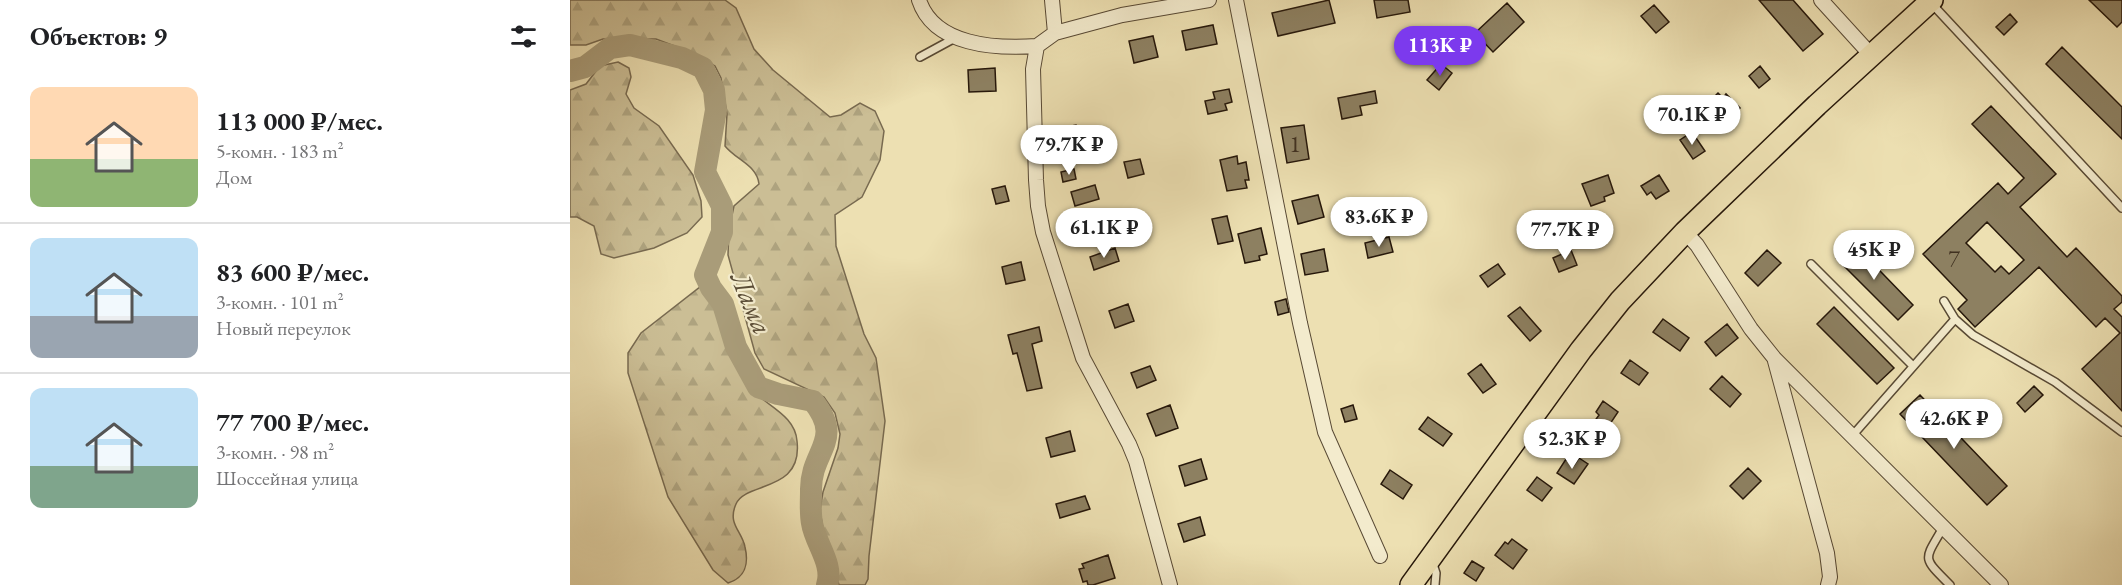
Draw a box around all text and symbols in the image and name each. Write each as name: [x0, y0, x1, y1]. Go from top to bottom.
text: Объектов: 9: [30, 19, 167, 53]
icon: filters: [507, 20, 540, 53]
pin: 113K ₽: [1391, 26, 1489, 77]
text: 113K ₽: [1408, 32, 1472, 58]
pin: 70.1K ₽: [1637, 95, 1747, 146]
text: 70.1K ₽: [1658, 101, 1726, 127]
text: 113 000 ₽/мес.: [216, 104, 383, 138]
icon: home: [78, 111, 150, 183]
pin: 79.7K ₽: [1014, 125, 1124, 176]
house number: 1: [1289, 128, 1301, 159]
text: 79.7K ₽: [1035, 131, 1103, 157]
text: 5-комн. · 183 m²: [216, 138, 344, 164]
text: Дом: [216, 164, 252, 190]
pin: 83.6K ₽: [1324, 197, 1434, 248]
text: 83.6K ₽: [1345, 203, 1413, 229]
pin: 61.1K ₽: [1049, 208, 1159, 259]
pin: 77.7K ₽: [1510, 210, 1620, 261]
text: 61.1K ₽: [1070, 214, 1138, 240]
text: 77.7K ₽: [1531, 216, 1599, 242]
pin: 45K ₽: [1832, 230, 1916, 281]
text: 45K ₽: [1847, 236, 1901, 262]
house number: 7: [1948, 243, 1960, 274]
text: 83 600 ₽/мес.: [216, 255, 369, 289]
icon: home: [78, 262, 150, 334]
water label: Лама: [722, 265, 781, 340]
text: 3-комн. · 101 m²: [216, 289, 344, 315]
text: Новый переулок: [216, 315, 351, 341]
pin: 42.6K ₽: [1899, 399, 2009, 450]
text: 77 700 ₽/мес.: [216, 405, 369, 439]
text: 42.6K ₽: [1920, 405, 1988, 431]
icon: home: [78, 412, 150, 484]
pin: 52.3K ₽: [1517, 419, 1627, 470]
text: 52.3K ₽: [1538, 425, 1606, 451]
text: 3-комн. · 98 m²: [216, 439, 334, 465]
text: Шоссейная улица: [216, 465, 358, 491]

